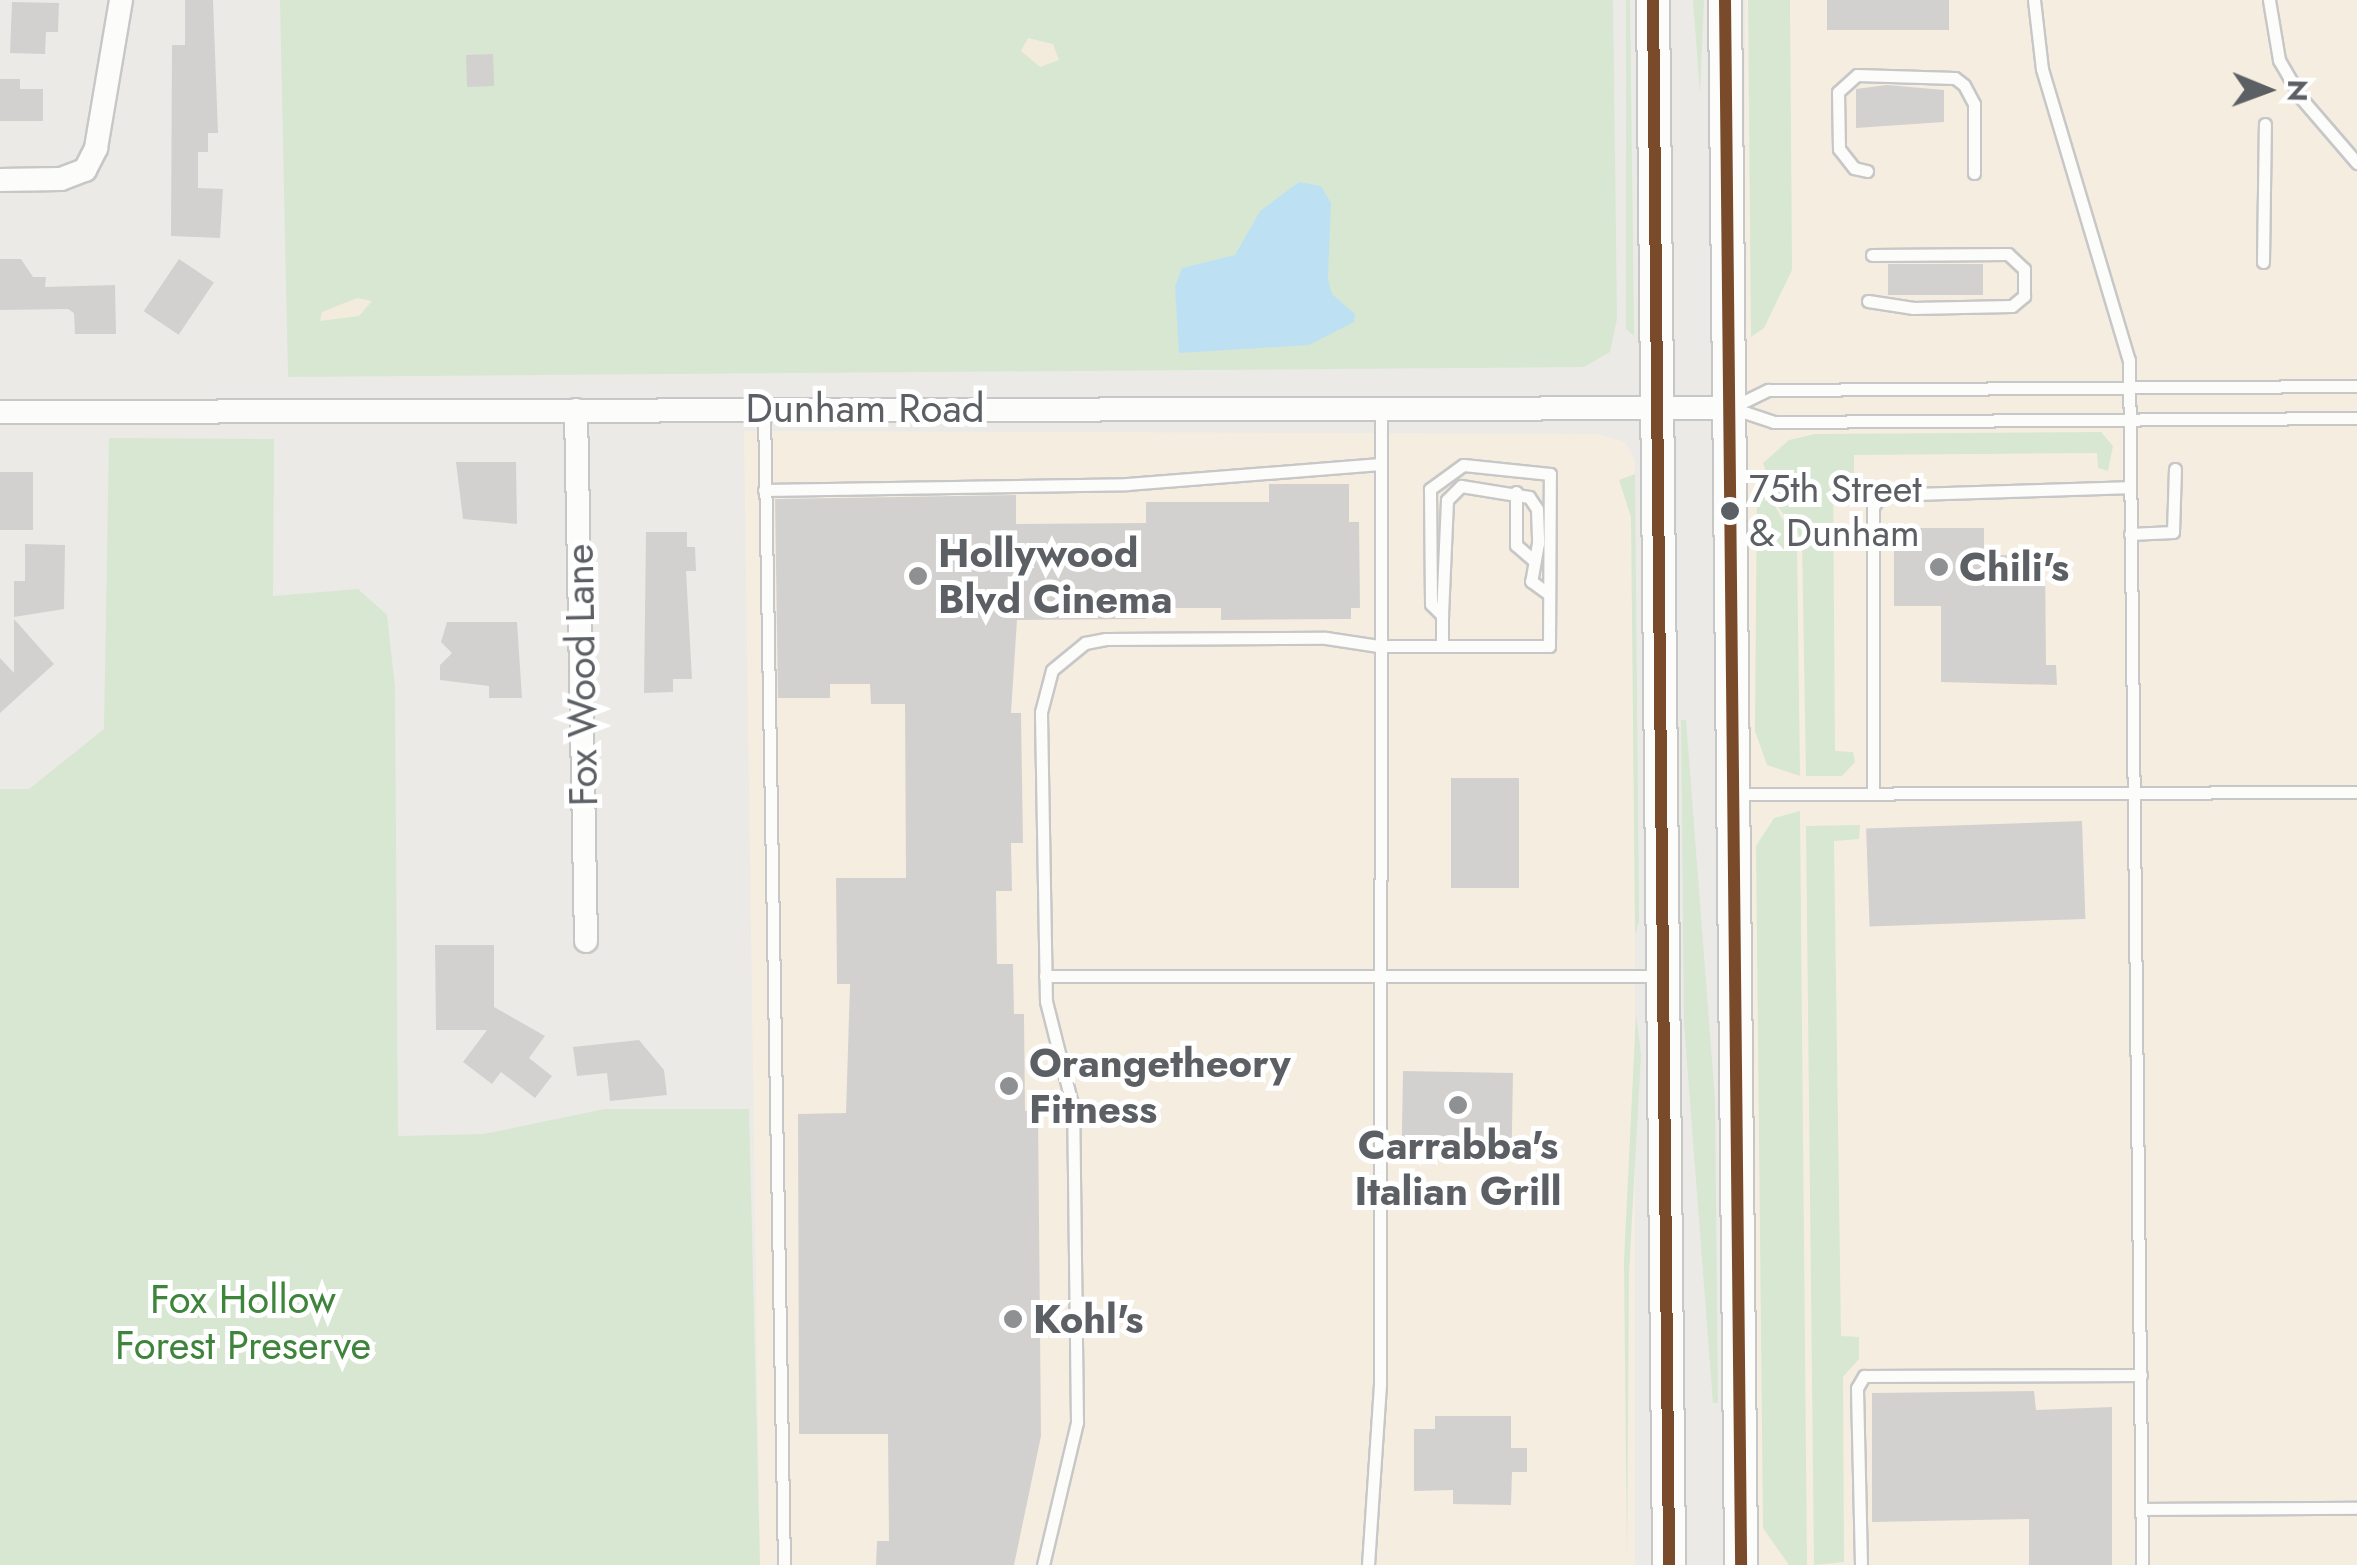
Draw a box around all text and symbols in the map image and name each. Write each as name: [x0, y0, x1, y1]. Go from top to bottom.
north arrow: [2217, 40, 2317, 140]
text: N: [2277, 79, 2318, 102]
street label: Dunham Road: [746, 384, 984, 432]
place label: 75th Street & Dunham: [1749, 466, 1922, 556]
marker: 75th Street & Dunham: [1720, 501, 1740, 521]
place label: Hollywood Blvd Cinema: [938, 529, 1172, 623]
street label: Fox Wood Lane: [555, 543, 607, 807]
place label: Chili's: [1959, 543, 2069, 591]
marker: Chili's: [1928, 556, 1950, 578]
marker: Hollywood Blvd Cinema: [907, 565, 929, 587]
place label: Orangetheory Fitness: [1029, 1039, 1291, 1133]
marker: Orangetheory Fitness: [998, 1075, 1020, 1097]
marker: Carrabba's Italian Grill: [1447, 1094, 1469, 1116]
place label: Carrabba's Italian Grill: [1354, 1121, 1562, 1215]
park label: Fox Hollow Forest Preserve: [115, 1275, 371, 1369]
place label: Kohl's: [1033, 1295, 1143, 1343]
marker: Kohl's: [1002, 1308, 1024, 1330]

